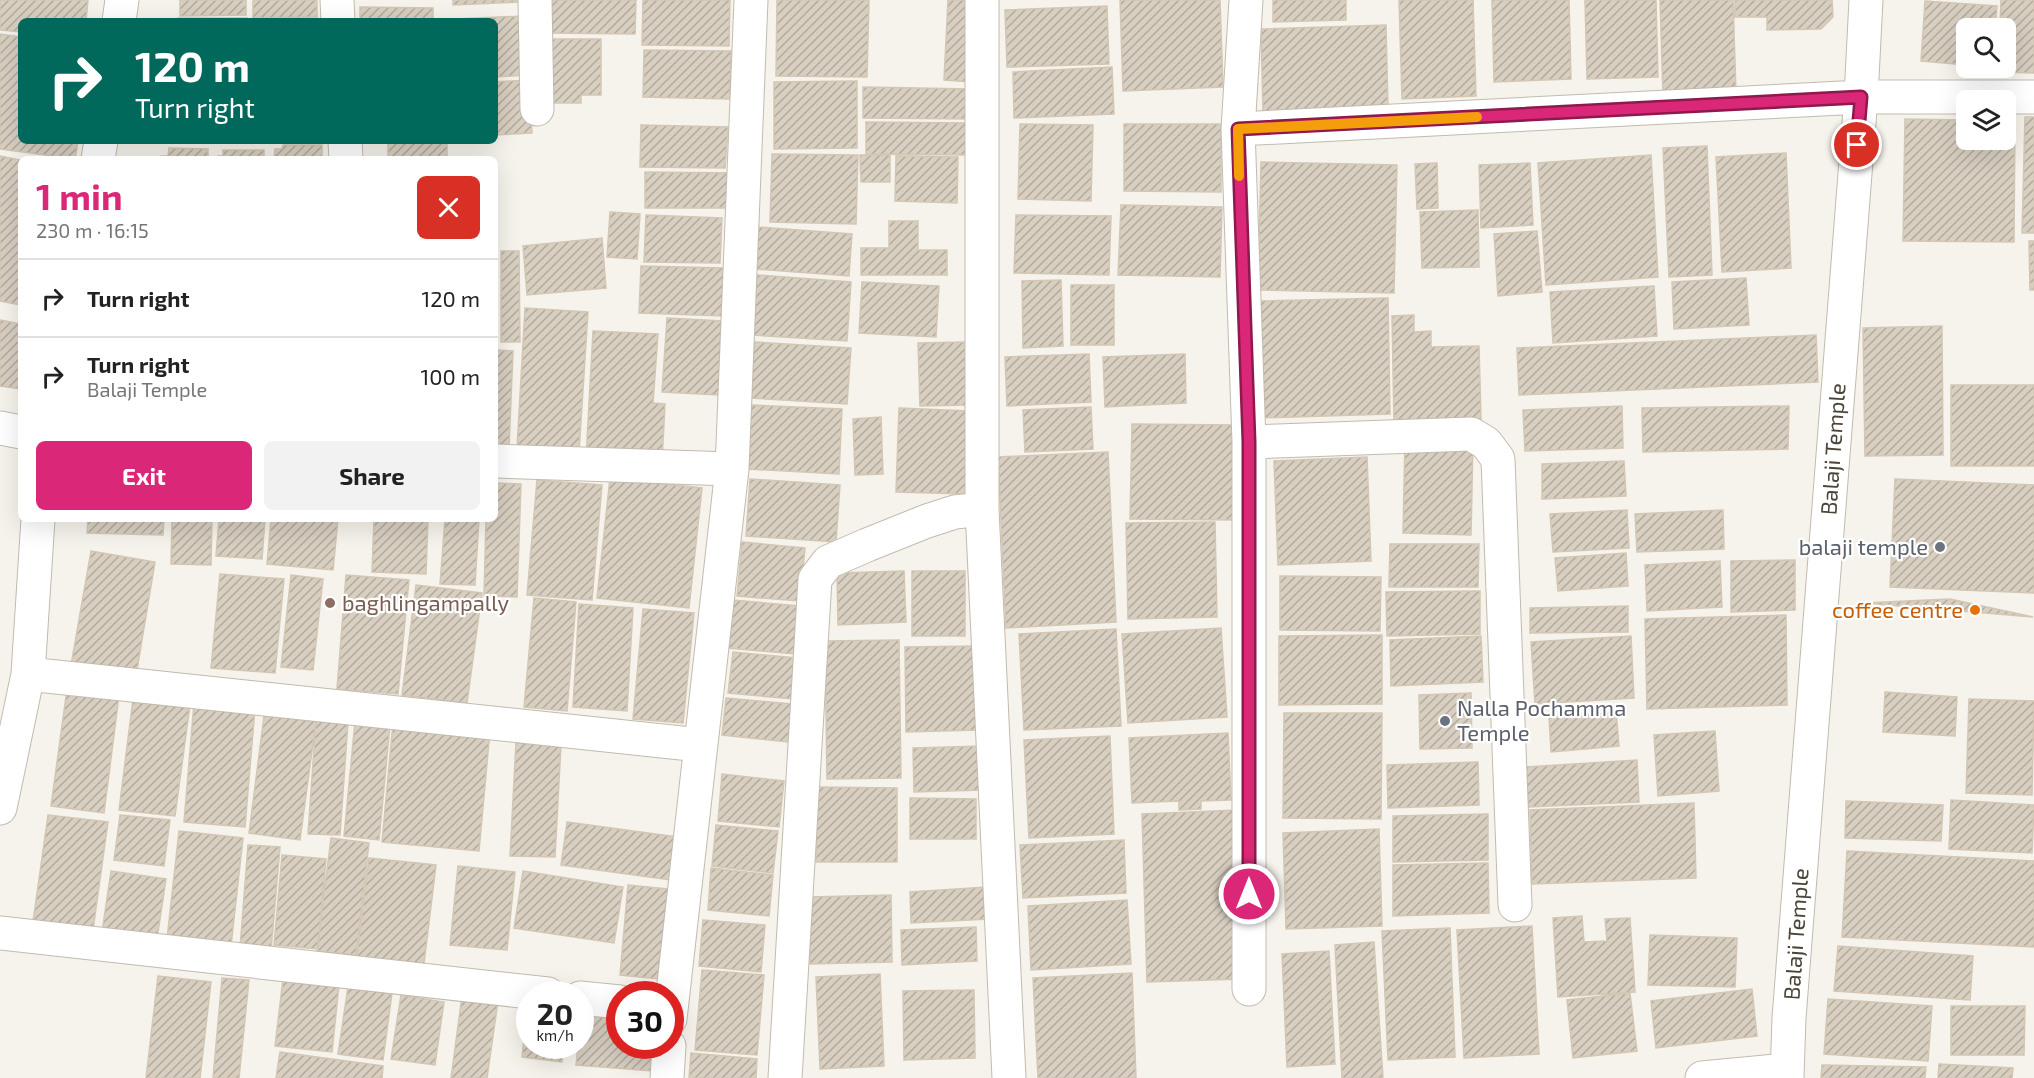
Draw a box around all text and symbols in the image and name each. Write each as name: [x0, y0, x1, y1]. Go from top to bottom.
map controls: [1956, 18, 2016, 150]
button: search: [1956, 18, 2016, 78]
text: 120 m: [135, 40, 250, 90]
icon: right: [36, 42, 114, 120]
button: layers: [1956, 90, 2016, 150]
text: Turn right: [135, 91, 255, 123]
pin: [1831, 119, 1882, 170]
icon: arrive: [1840, 128, 1873, 161]
text: 1 min: [36, 174, 123, 217]
button: close: [417, 176, 480, 239]
text: 230 m · 16:15: [36, 218, 149, 242]
icon: right: [36, 282, 69, 315]
text: Turn right: [87, 285, 189, 311]
text: 120 m: [421, 285, 480, 311]
text: Turn right: [87, 351, 189, 377]
icon: right: [36, 360, 69, 393]
text: 100 m: [421, 363, 480, 389]
text: Balaji Temple: [87, 377, 207, 401]
street label: Balaji Temple: [1814, 382, 1851, 516]
button: Exit: [36, 441, 252, 510]
button: Share: [264, 441, 480, 510]
place label: balaji temple: [1799, 533, 1928, 560]
marker: balaji temple: [1933, 540, 1947, 554]
place label: baghlingampally: [342, 589, 509, 615]
marker: baghlingampally: [323, 596, 337, 610]
place label: coffee centre: [1832, 596, 1963, 622]
marker: coffee centre: [1968, 603, 1982, 617]
place label: Nalla Pochamma Temple: [1457, 694, 1626, 745]
marker: Nalla Pochamma Temple: [1438, 714, 1452, 728]
position arrow: [1217, 862, 1281, 926]
street label: Balaji Temple: [1777, 867, 1814, 1001]
speed limit sign: 30: [606, 981, 684, 1059]
text: 20: [537, 995, 573, 1031]
text: km/h: [536, 1026, 574, 1044]

